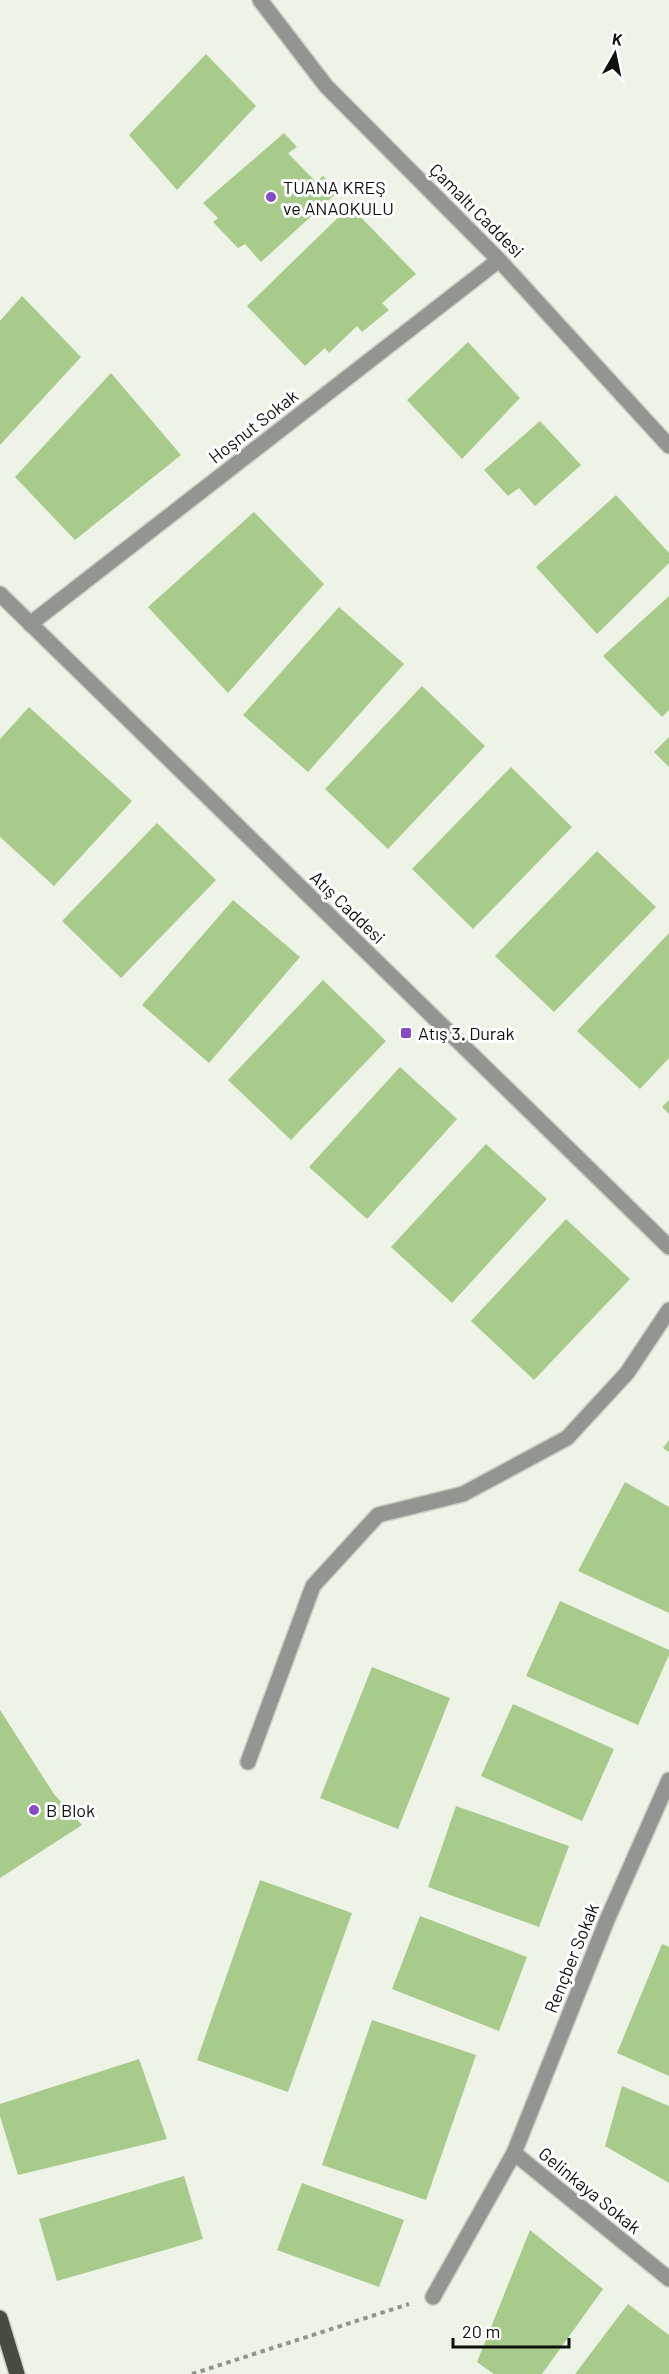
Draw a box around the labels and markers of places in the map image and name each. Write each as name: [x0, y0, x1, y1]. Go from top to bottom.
place label: TUANA KREŞ ve ANAOKULU: [283, 176, 394, 219]
marker: TUANA KREŞ ve ANAOKULU: [264, 190, 278, 204]
place label: Atış 3. Durak: [418, 1022, 515, 1044]
marker: Atış 3. Durak: [399, 1026, 413, 1040]
place label: B Blok: [46, 1799, 95, 1821]
marker: B Blok: [27, 1803, 41, 1817]

